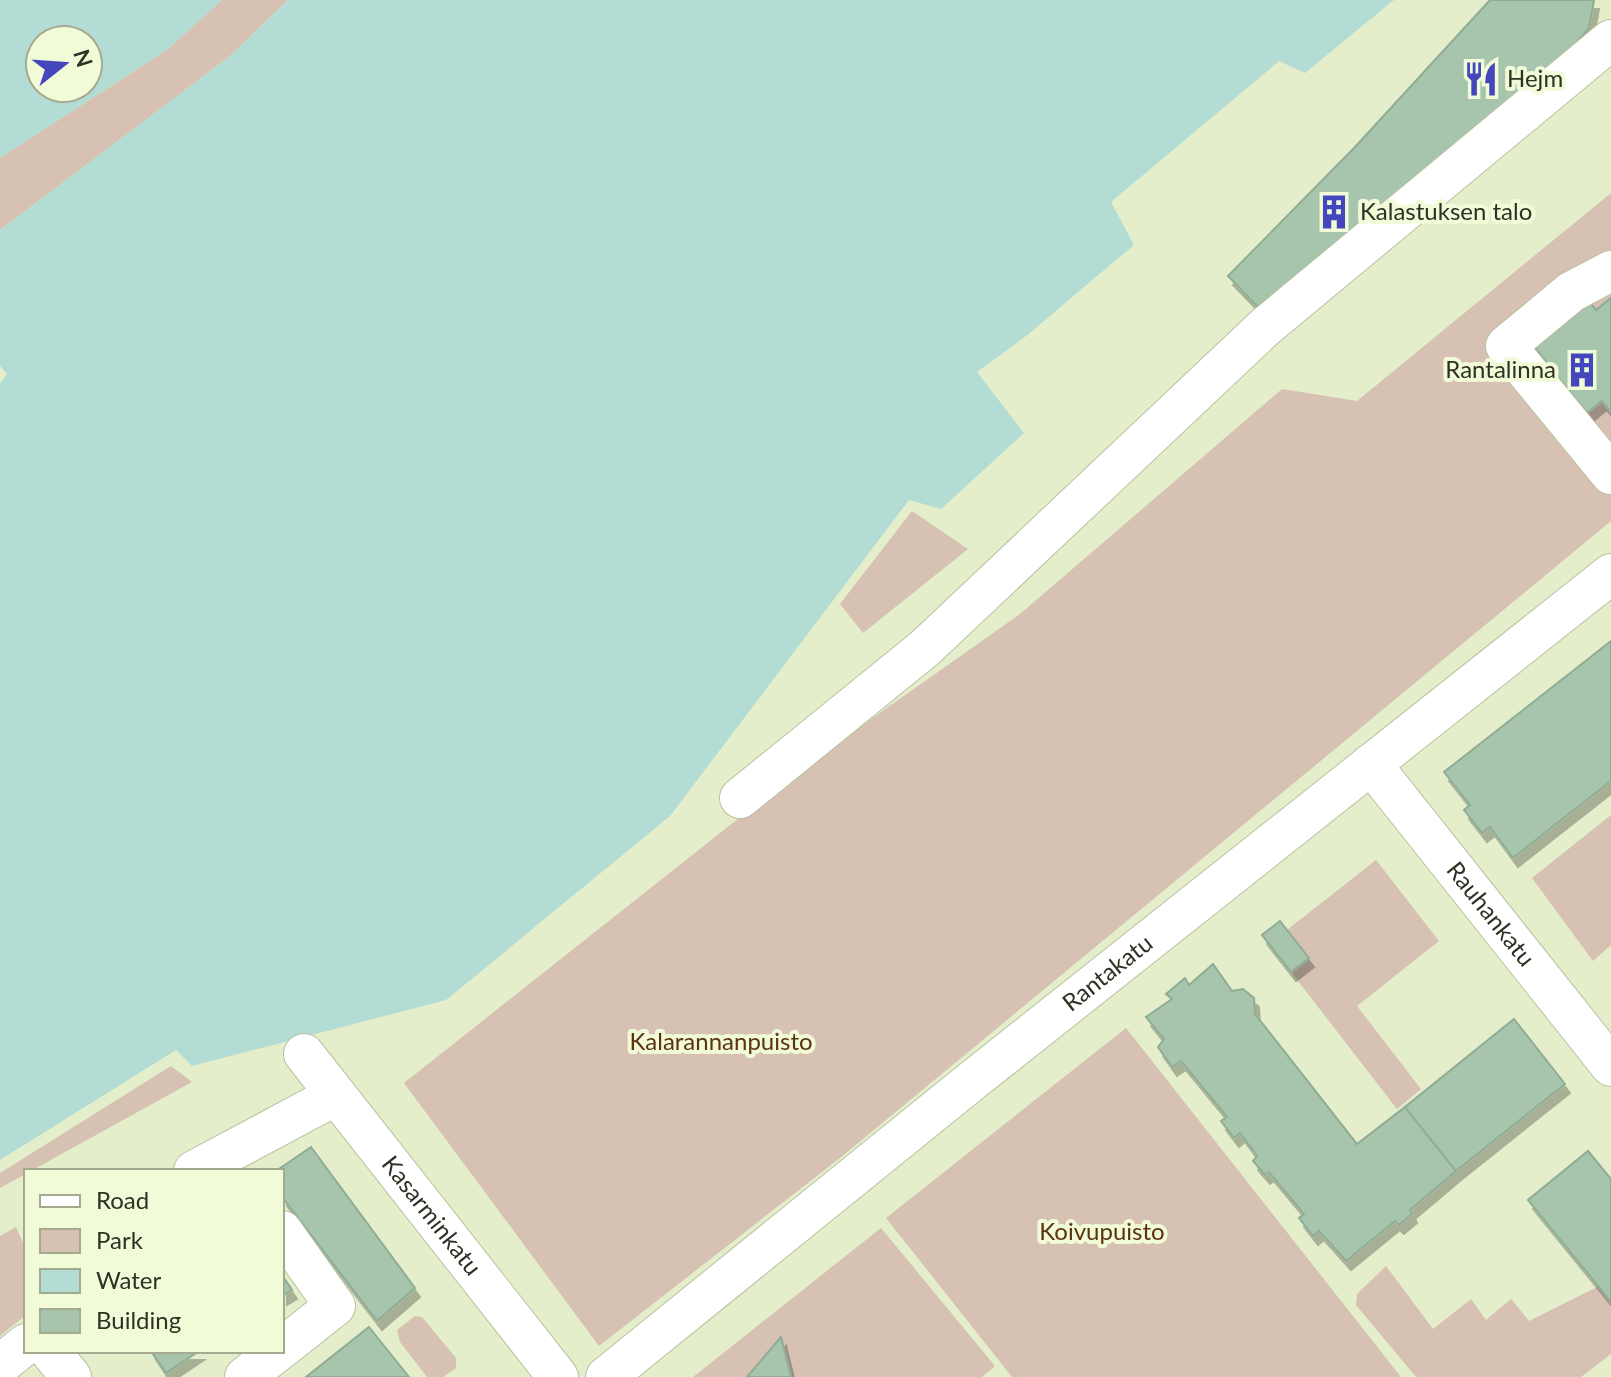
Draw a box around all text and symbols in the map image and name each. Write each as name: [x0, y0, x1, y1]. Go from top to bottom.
north arrow: [24, 24, 104, 104]
text: N: [68, 46, 99, 70]
restaurant icon: Hejm: [1462, 60, 1500, 98]
place label: Hejm: [1507, 63, 1563, 92]
building icon: Kalastuksen talo: [1315, 193, 1353, 231]
place label: Kalastuksen talo: [1360, 196, 1532, 225]
building icon: Rantalinna: [1563, 351, 1601, 389]
place label: Rantalinna: [1445, 354, 1556, 383]
street label: Rauhankatu: [1441, 855, 1542, 971]
street label: Rantakatu: [1056, 928, 1158, 1017]
park label: Kalarannanpuisto: [629, 1026, 813, 1055]
street label: Kasarminkatu: [377, 1150, 488, 1280]
legend: [24, 1169, 284, 1353]
text: Road: [96, 1185, 149, 1214]
park label: Koivupuisto: [1039, 1216, 1165, 1245]
text: Park: [96, 1225, 144, 1254]
text: Water: [96, 1265, 161, 1294]
text: Building: [96, 1305, 181, 1334]

